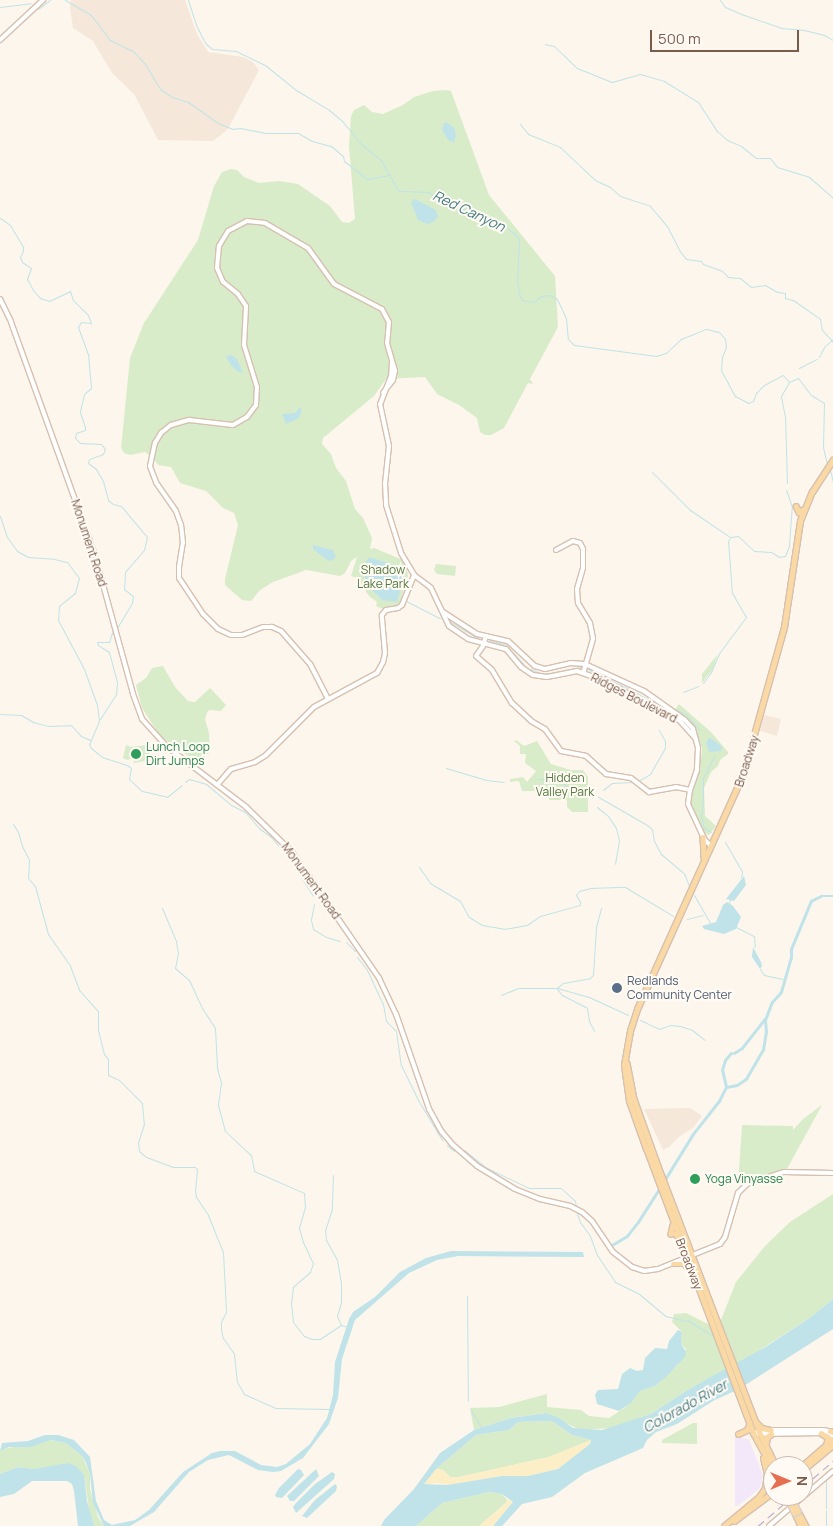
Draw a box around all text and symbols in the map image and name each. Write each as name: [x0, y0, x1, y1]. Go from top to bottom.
scale bar: [653, 20, 802, 52]
text: 500 m: [658, 28, 701, 49]
water label: Red Canyon: [430, 187, 508, 235]
street label: Monument Road: [68, 497, 110, 589]
park label: Shadow Lake Park: [357, 563, 409, 591]
street label: Ridges Boulevard: [588, 670, 680, 726]
street label: Broadway: [732, 733, 762, 789]
place label: Lunch Loop Dirt Jumps: [146, 740, 210, 768]
marker: Lunch Loop Dirt Jumps: [130, 748, 142, 760]
park label: Hidden Valley Park: [536, 771, 594, 799]
street label: Monument Road: [278, 840, 344, 922]
place label: Redlands Community Center: [627, 974, 732, 1002]
marker: Redlands Community Center: [611, 982, 623, 994]
place label: Yoga Vinyasse: [705, 1172, 783, 1186]
marker: Yoga Vinyasse: [689, 1173, 701, 1185]
street label: Broadway: [673, 1236, 705, 1292]
water label: Colorado River: [640, 1376, 730, 1436]
north arrow: [763, 1456, 813, 1506]
text: N: [793, 1476, 812, 1486]

